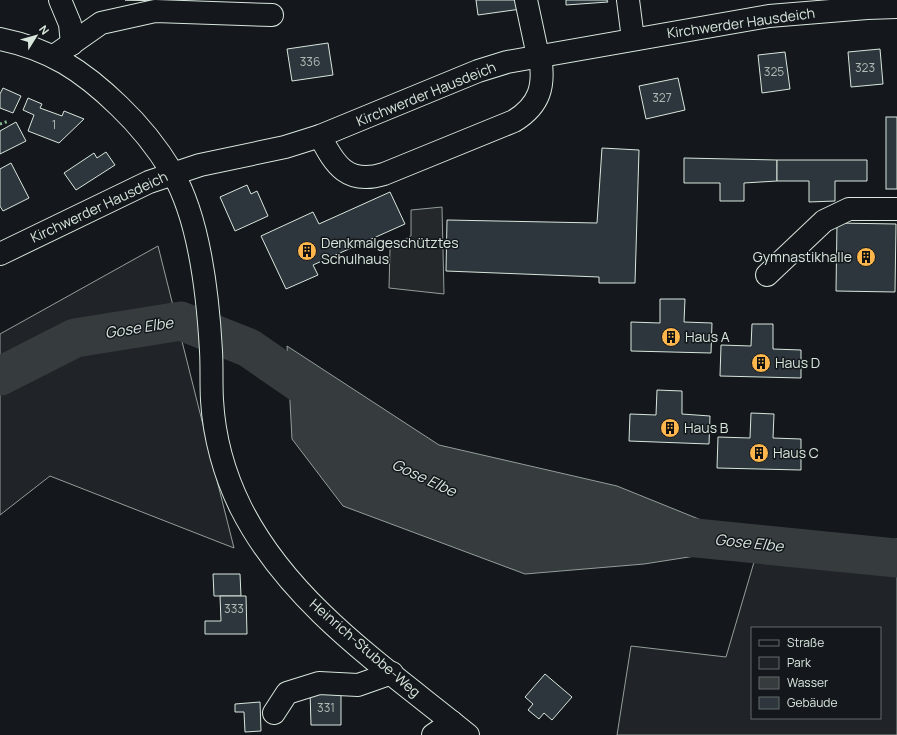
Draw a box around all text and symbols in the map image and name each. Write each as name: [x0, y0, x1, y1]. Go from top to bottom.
street label: Kirchwerder Hausdeich: [666, 3, 816, 42]
north arrow: [16, 16, 56, 56]
text: N: [36, 22, 53, 37]
house number: 336: [300, 53, 320, 70]
street label: Kirchwerder Hausdeich: [353, 57, 499, 130]
house number: 323: [855, 59, 875, 76]
house number: 325: [764, 63, 784, 80]
house number: 327: [652, 89, 672, 106]
house number: 1: [52, 116, 56, 133]
street label: Kirchwerder Hausdeich: [27, 166, 170, 247]
place label: Denkmalgeschütztes Schulhaus: [321, 233, 459, 268]
building icon: Denkmalgeschütztes Schulhaus: [296, 240, 318, 262]
building icon: Gymnastikhalle: [855, 246, 877, 268]
place label: Gymnastikhalle: [753, 247, 852, 266]
water label: Gose Elbe: [103, 312, 176, 343]
building icon: Haus A: [660, 326, 682, 348]
place label: Haus A: [685, 327, 730, 346]
building icon: Haus D: [750, 352, 772, 374]
place label: Haus D: [775, 353, 820, 372]
building icon: Haus B: [659, 417, 681, 439]
place label: Haus B: [684, 418, 729, 437]
building icon: Haus C: [748, 442, 770, 464]
place label: Haus C: [773, 443, 819, 462]
water label: Gose Elbe: [389, 454, 461, 502]
water label: Gose Elbe: [714, 528, 786, 557]
street label: Heinrich-Stubbe-Weg: [306, 594, 425, 701]
house number: 333: [224, 600, 244, 617]
legend: [751, 627, 881, 719]
text: Straße: [787, 634, 824, 651]
text: Park: [787, 654, 812, 671]
text: Wasser: [787, 674, 829, 691]
text: Gebäude: [787, 694, 838, 711]
house number: 331: [317, 699, 335, 716]

